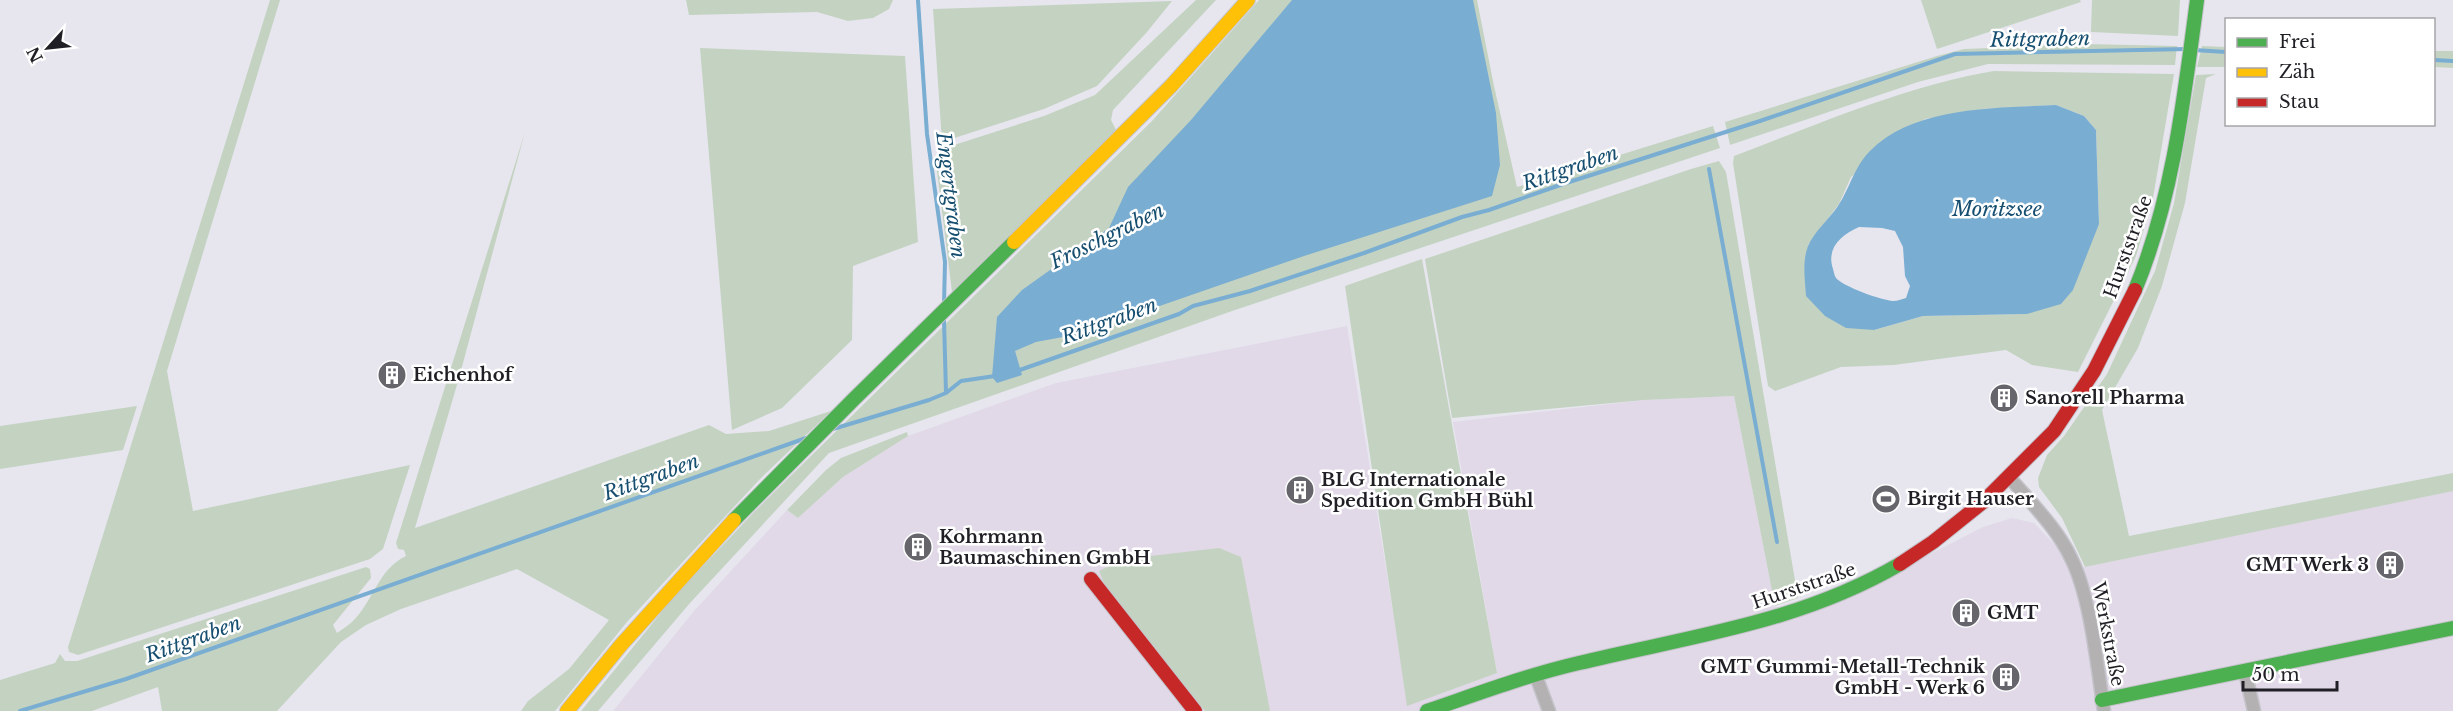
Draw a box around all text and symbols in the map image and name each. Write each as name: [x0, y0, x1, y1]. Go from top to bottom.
north arrow: [18, 18, 78, 78]
legend: [2225, 18, 2435, 126]
water label: Rittgraben: [1989, 26, 2090, 52]
text: Frei: [2279, 31, 2316, 53]
text: N: [22, 44, 47, 66]
text: Zäh: [2279, 61, 2315, 83]
text: Stau: [2279, 91, 2319, 113]
water label: Engertgraben: [931, 129, 971, 260]
water label: Rittgraben: [1518, 140, 1621, 196]
street label: Hurststraße: [2099, 192, 2157, 302]
water label: Moritzsee: [1951, 197, 2042, 221]
water label: Froschgraben: [1045, 198, 1168, 274]
water label: Rittgraben: [1057, 293, 1160, 350]
building icon: Eichenhof: [376, 359, 408, 391]
place label: Eichenhof: [413, 364, 515, 386]
building icon: Sanorell Pharma: [1988, 382, 2020, 414]
place label: Sanorell Pharma: [2025, 387, 2185, 409]
water label: Rittgraben: [599, 449, 702, 506]
place label: BLG Internationale Spedition GmbH Bühl: [1321, 469, 1534, 512]
building icon: BLG Internationale Spedition GmbH Bühl: [1284, 474, 1316, 506]
sports icon: Birgit Hauser: [1870, 483, 1902, 515]
place label: Birgit Hauser: [1907, 488, 2034, 510]
place label: Kohrmann Baumaschinen GmbH: [939, 526, 1151, 569]
building icon: Kohrmann Baumaschinen GmbH: [902, 531, 934, 563]
building icon: GMT Werk 3: [2374, 549, 2406, 581]
place label: GMT Werk 3: [2246, 554, 2369, 576]
street label: Hurststraße: [1749, 558, 1859, 614]
street label: Werkstraße: [2087, 579, 2129, 688]
building icon: GMT: [1950, 597, 1982, 629]
place label: GMT: [1987, 602, 2038, 624]
water label: Rittgraben: [141, 611, 244, 668]
scale bar: [2243, 654, 2338, 692]
place label: GMT Gummi-Metall-Technik GmbH - Werk 6: [1700, 656, 1986, 699]
building icon: GMT Gummi-Metall-Technik GmbH - Werk 6: [1990, 661, 2022, 693]
text: 50 m: [2252, 664, 2300, 686]

